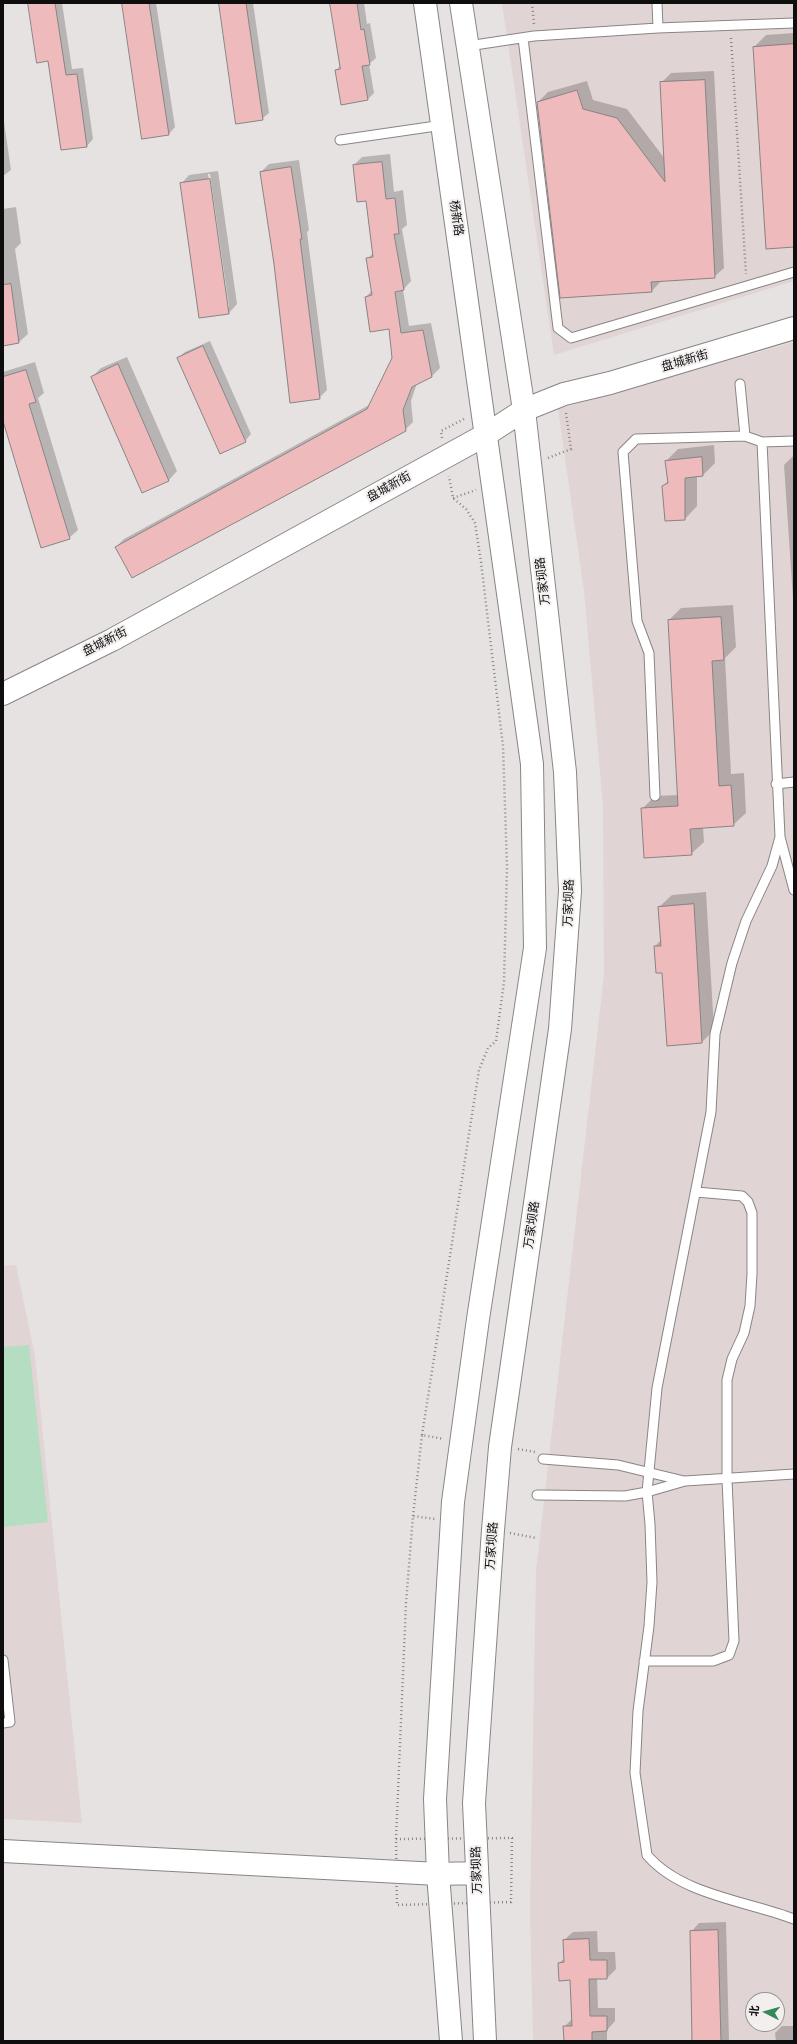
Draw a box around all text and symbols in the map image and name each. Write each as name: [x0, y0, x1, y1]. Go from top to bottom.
street label: 杨新路: [446, 199, 466, 237]
street label: 盘城新街: [660, 347, 710, 375]
street label: 盘城新街: [365, 469, 413, 505]
street label: 万家坝路: [533, 556, 553, 606]
street label: 盘城新街: [80, 625, 130, 659]
street label: 万家坝路: [561, 879, 577, 927]
street label: 万家坝路: [522, 1200, 542, 1250]
street label: 万家坝路: [483, 1522, 501, 1570]
street label: 万家坝路: [469, 1846, 485, 1894]
north arrow: [745, 1992, 785, 2032]
text: 北: [746, 2005, 762, 2017]

